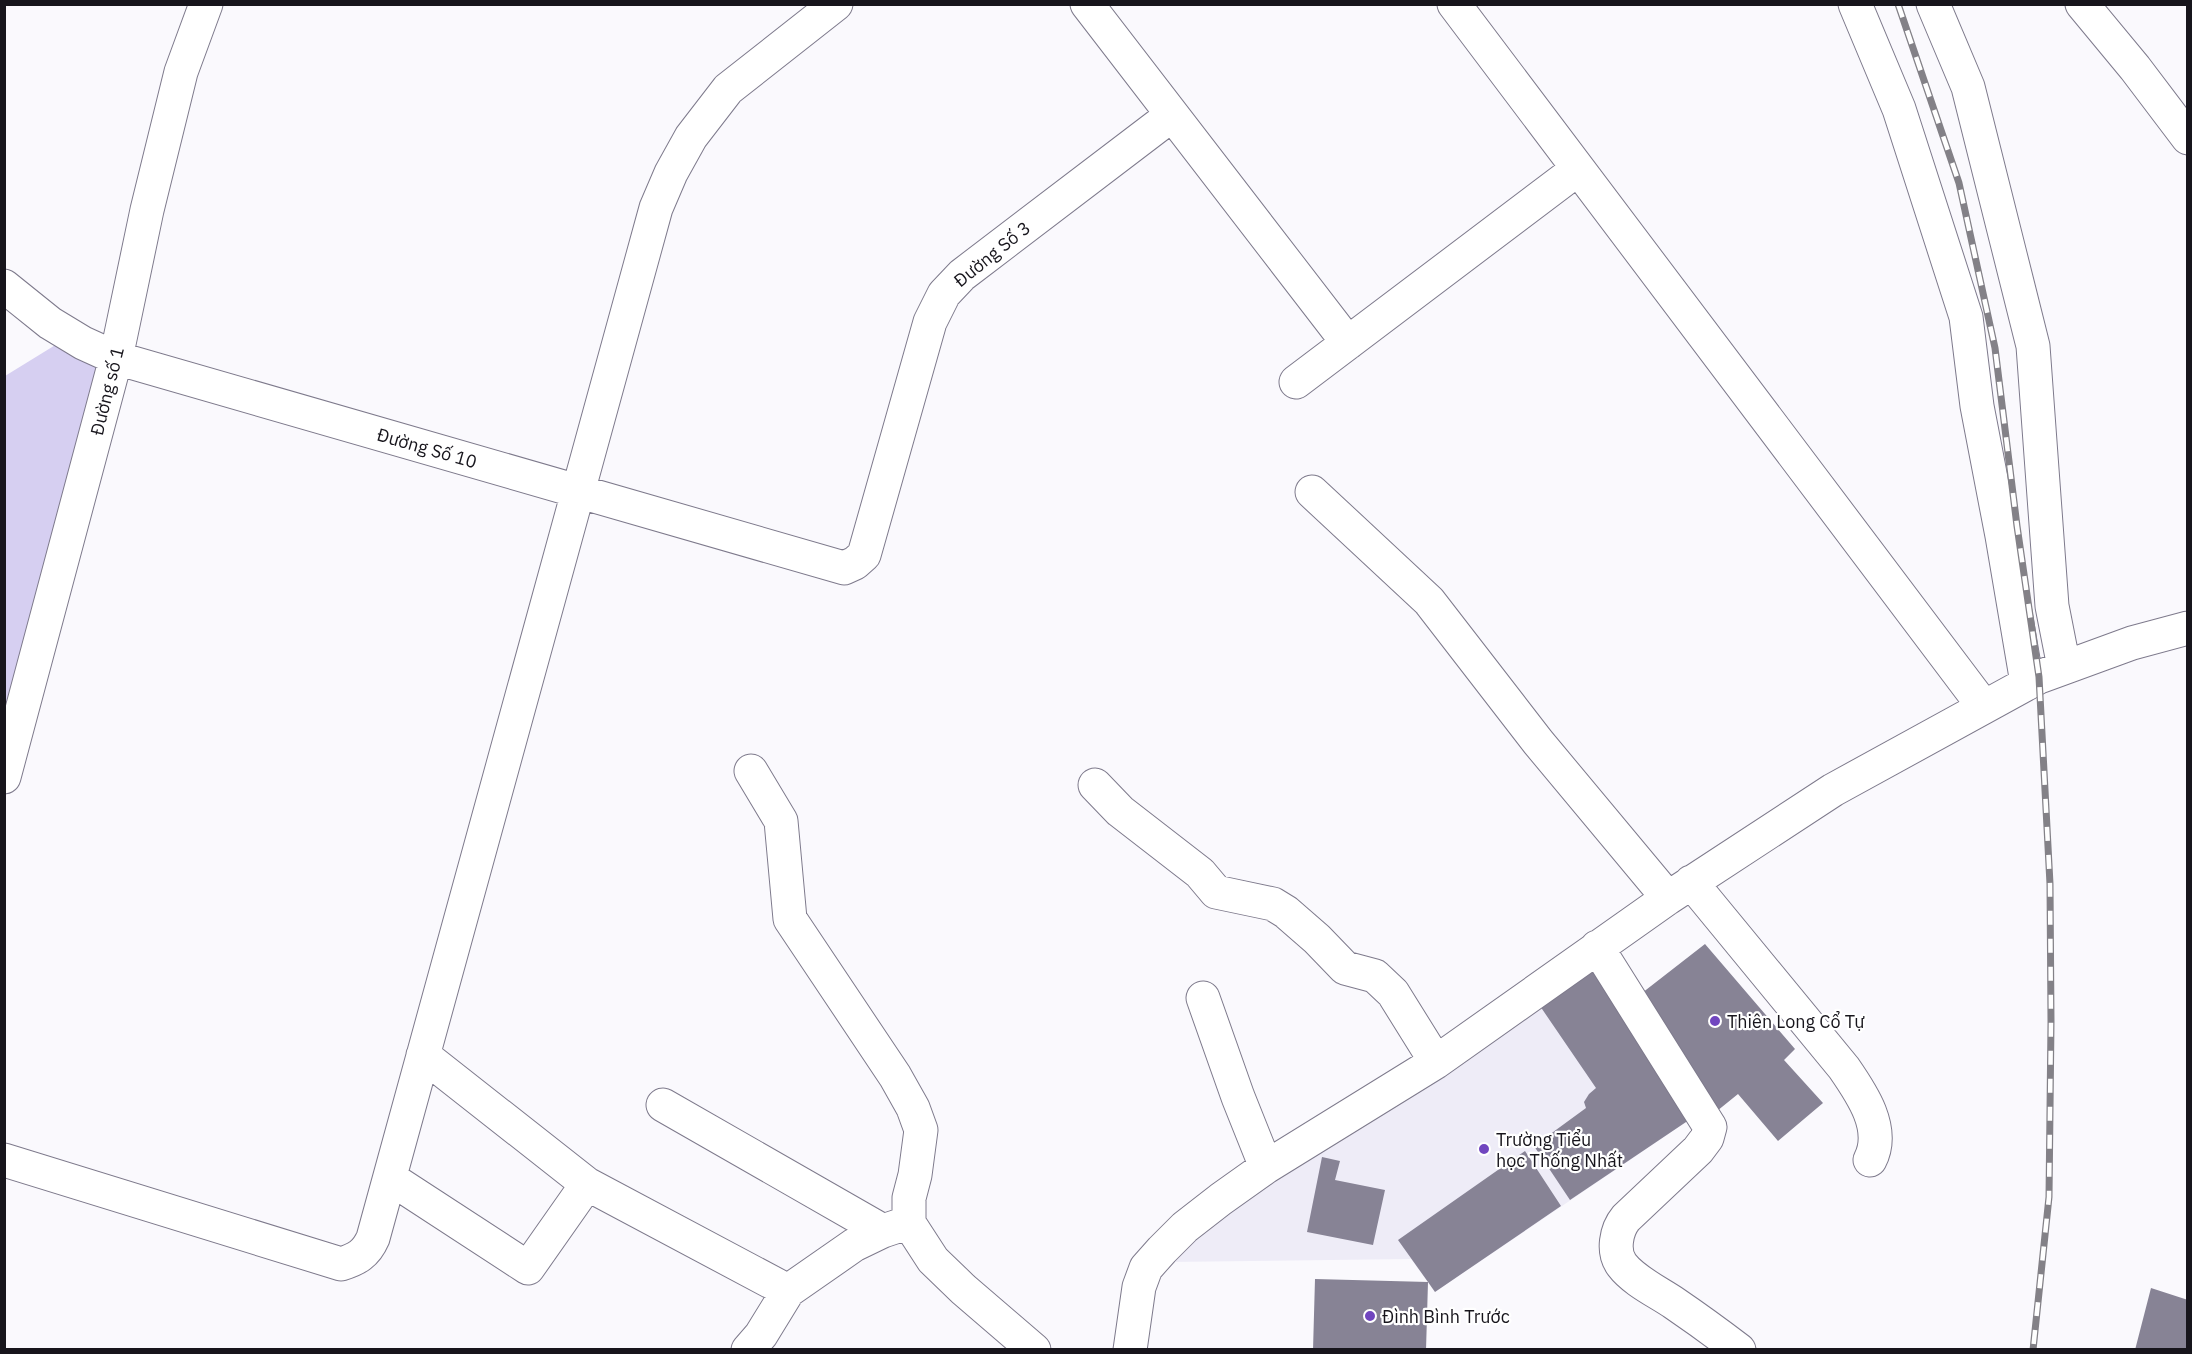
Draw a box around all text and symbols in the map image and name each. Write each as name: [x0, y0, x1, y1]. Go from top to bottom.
street label: Đường Số 3: [949, 216, 1035, 292]
street label: Đường số 1: [85, 344, 129, 438]
street label: Đường Số 10: [374, 423, 480, 473]
place label: Thiên Long Cổ Tự: [1727, 1010, 1865, 1033]
marker: Thiên Long Cổ Tự: [1708, 1014, 1722, 1028]
place label: Trường Tiểu học Thống Nhất: [1496, 1128, 1623, 1172]
marker: Trường Tiểu học Thống Nhất: [1477, 1142, 1491, 1156]
place label: Đình Bình Trước: [1382, 1305, 1510, 1328]
marker: Đình Bình Trước: [1363, 1309, 1377, 1323]

